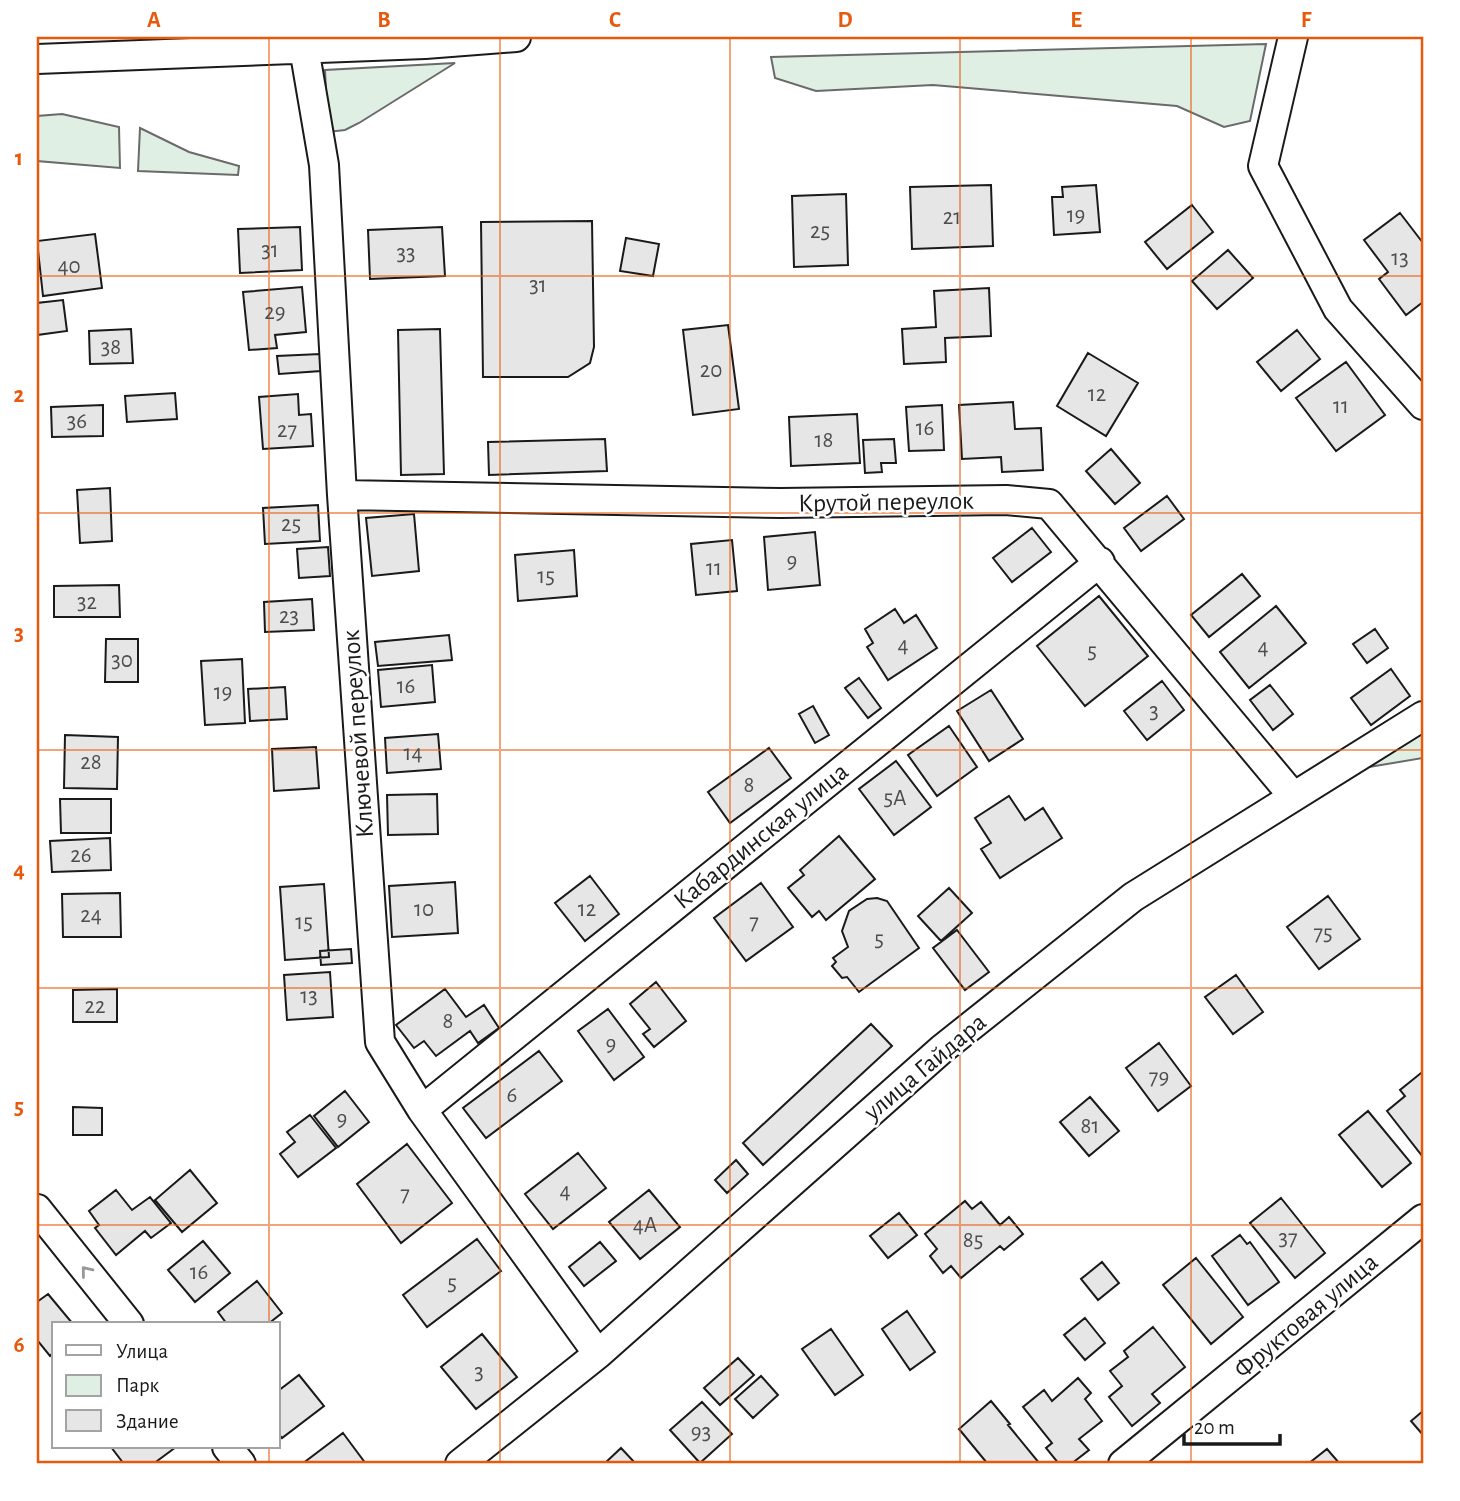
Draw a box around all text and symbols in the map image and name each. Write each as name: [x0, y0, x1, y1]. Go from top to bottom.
text: A: [147, 9, 161, 32]
text: B: [377, 9, 391, 32]
text: C: [609, 9, 621, 32]
text: D: [837, 9, 853, 32]
text: E: [1070, 9, 1082, 32]
text: F: [1301, 9, 1312, 32]
text: 1: [15, 147, 23, 170]
house number: 19: [1067, 204, 1085, 227]
house number: 21: [943, 206, 961, 229]
house number: 25: [810, 220, 830, 243]
house number: 31: [261, 239, 279, 262]
house number: 33: [397, 242, 415, 265]
house number: 13: [1391, 247, 1409, 270]
house number: 40: [57, 255, 81, 278]
house number: 31: [529, 274, 547, 297]
house number: 29: [264, 301, 286, 324]
house number: 38: [101, 336, 121, 359]
house number: 20: [700, 359, 722, 382]
house number: 12: [1088, 383, 1106, 406]
text: 2: [14, 384, 25, 407]
house number: 11: [1333, 395, 1349, 418]
house number: 36: [67, 410, 87, 433]
house number: 16: [916, 417, 934, 440]
house number: 27: [277, 419, 297, 442]
house number: 18: [815, 429, 833, 452]
street label: Крутой переулок: [798, 487, 974, 517]
house number: 25: [281, 513, 301, 536]
house number: 9: [787, 550, 797, 573]
house number: 11: [706, 557, 722, 580]
house number: 15: [537, 565, 555, 588]
house number: 32: [77, 591, 97, 614]
house number: 23: [279, 605, 299, 628]
text: 3: [14, 622, 24, 645]
street label: Ключевой переулок: [338, 629, 378, 839]
house number: 4: [897, 634, 909, 657]
house number: 4: [1257, 636, 1269, 659]
house number: 5: [1087, 640, 1097, 663]
house number: 30: [111, 649, 133, 672]
house number: 16: [397, 675, 415, 698]
house number: 19: [214, 681, 232, 704]
house number: 3: [1149, 700, 1159, 723]
house number: 14: [404, 742, 422, 765]
house number: 28: [80, 751, 102, 774]
street label: Кабардинская улица: [669, 758, 853, 914]
house number: 8: [744, 774, 754, 797]
house number: 5А: [883, 787, 907, 810]
house number: 26: [70, 844, 92, 867]
text: 4: [13, 859, 25, 882]
house number: 10: [414, 898, 434, 921]
house number: 12: [578, 898, 596, 921]
house number: 24: [80, 904, 102, 927]
house number: 15: [295, 911, 313, 934]
house number: 7: [749, 911, 759, 934]
house number: 75: [1313, 922, 1333, 945]
house number: 5: [874, 928, 884, 951]
house number: 13: [300, 985, 318, 1008]
house number: 22: [85, 995, 105, 1018]
street label: улица Гайдара: [858, 1009, 991, 1126]
house number: 8: [443, 1010, 453, 1033]
house number: 9: [606, 1033, 616, 1056]
house number: 79: [1149, 1066, 1169, 1089]
house number: 6: [507, 1084, 517, 1107]
text: 5: [14, 1096, 24, 1119]
house number: 9: [337, 1108, 347, 1131]
house number: 81: [1081, 1115, 1099, 1138]
house number: 4: [559, 1180, 571, 1203]
house number: 7: [400, 1183, 410, 1206]
house number: 4А: [633, 1214, 657, 1237]
house number: 37: [1278, 1227, 1298, 1250]
house number: 85: [963, 1229, 983, 1252]
street label: Фруктовая улица: [1229, 1249, 1383, 1383]
house number: 16: [190, 1261, 208, 1284]
one-way arrow: [82, 1266, 94, 1279]
house number: 5: [447, 1272, 457, 1295]
legend: [52, 1322, 280, 1448]
text: 6: [13, 1334, 25, 1357]
text: Улица: [116, 1341, 169, 1362]
house number: 3: [474, 1361, 484, 1384]
text: Парк: [116, 1375, 160, 1396]
scale bar: [1184, 1403, 1280, 1447]
text: Здание: [116, 1411, 179, 1432]
text: 20 m: [1194, 1417, 1235, 1438]
house number: 93: [691, 1421, 711, 1444]

